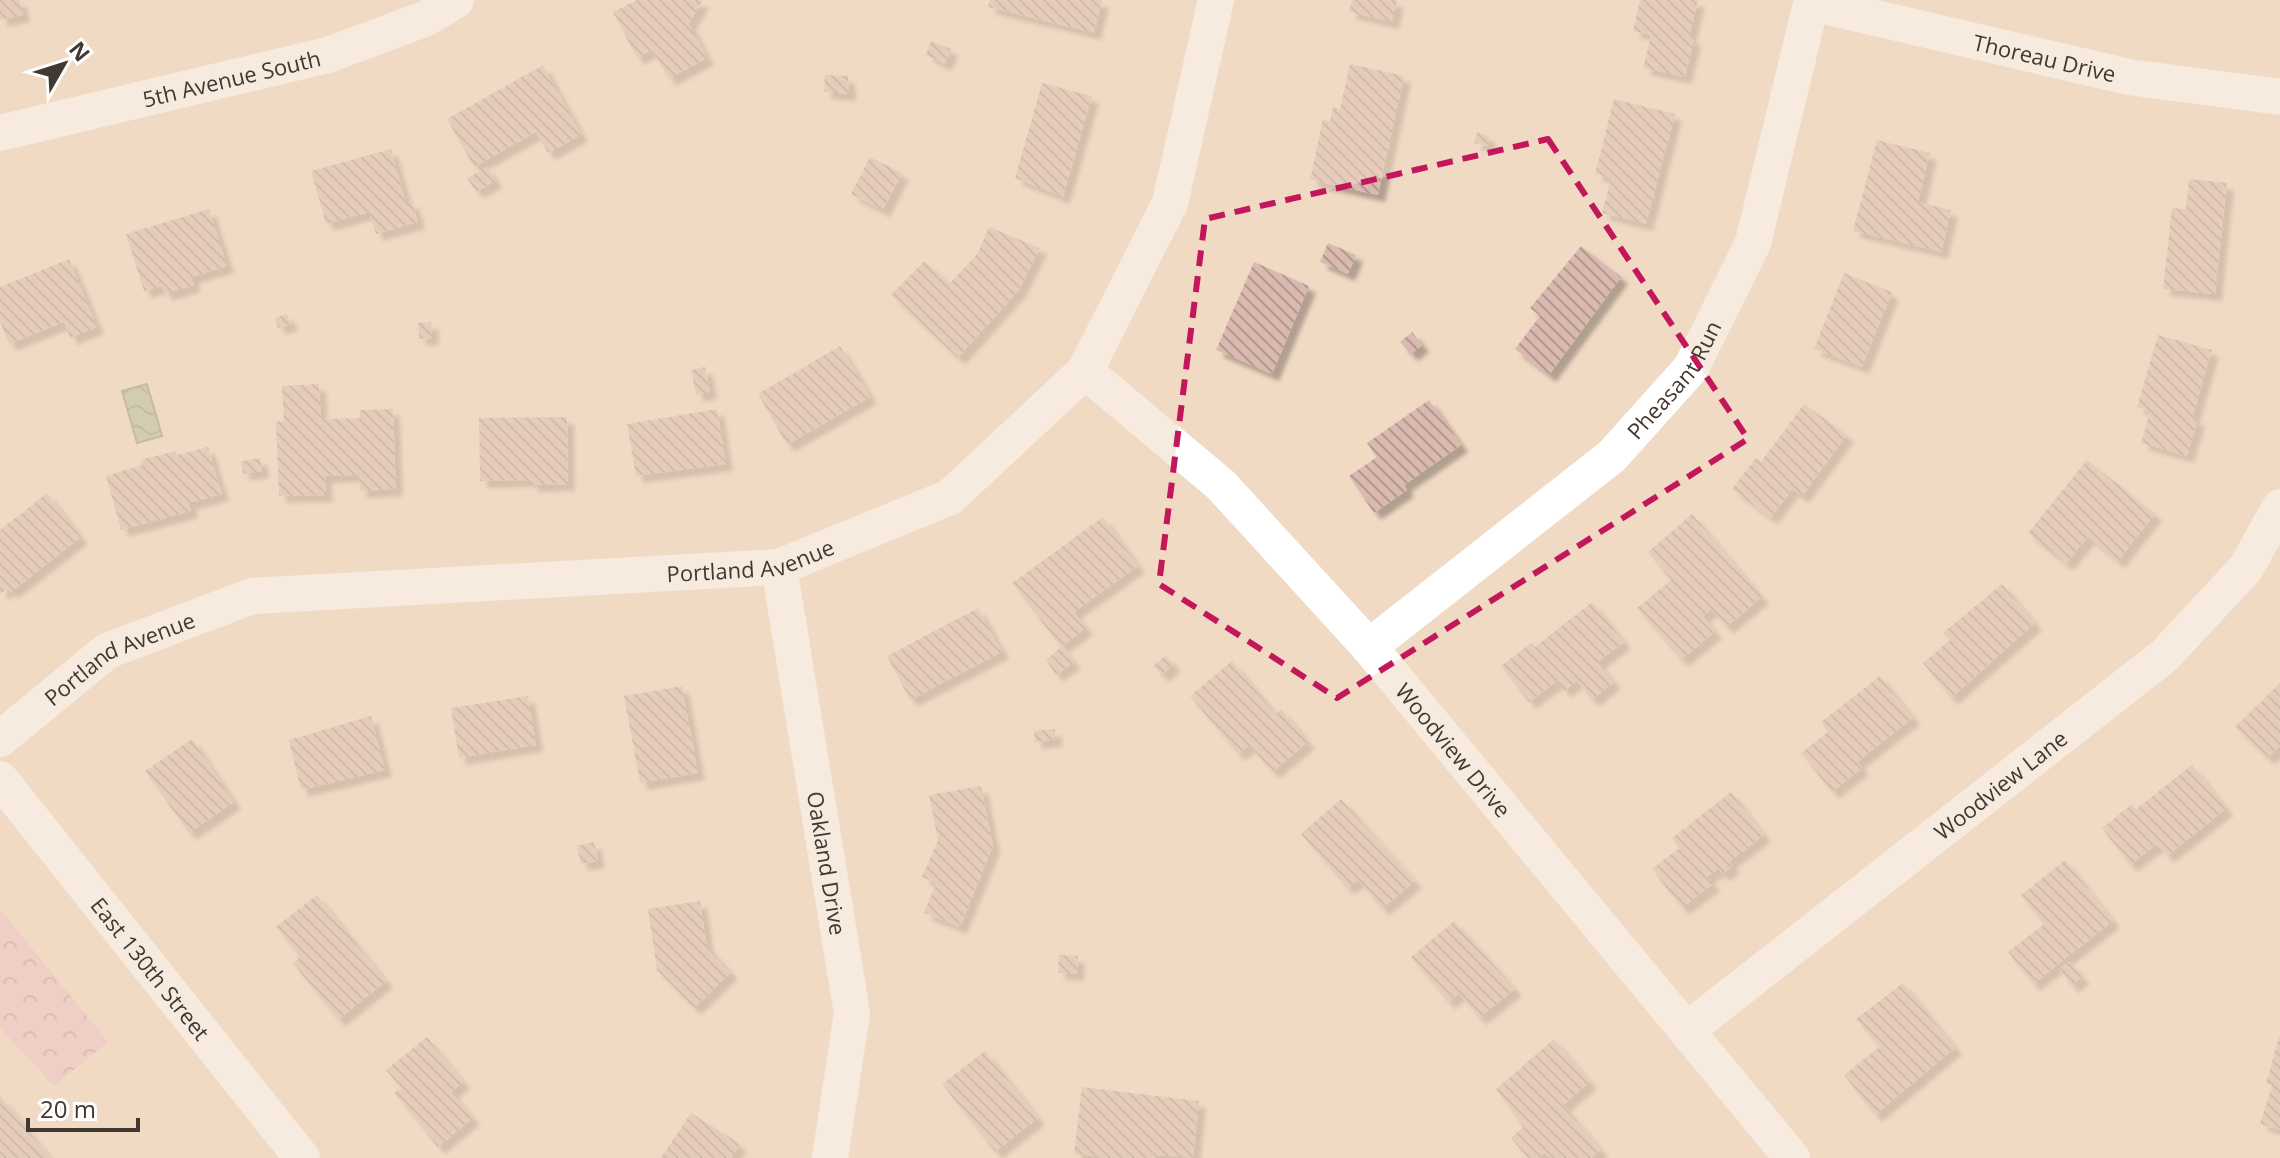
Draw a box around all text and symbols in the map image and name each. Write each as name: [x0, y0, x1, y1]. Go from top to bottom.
north arrow: [24, 24, 104, 104]
street label: Thoreau Drive: [1970, 26, 2119, 89]
text: N: [63, 34, 98, 67]
street label: 5th Avenue South: [139, 42, 324, 114]
street label: Pheasant Run: [1620, 315, 1727, 445]
street label: Portland Avenue: [666, 531, 838, 588]
street label: Portland Avenue: [37, 604, 199, 712]
street label: Woodview Drive: [1389, 676, 1518, 823]
street label: Woodview Lane: [1927, 723, 2073, 846]
street label: Oakland Drive: [801, 789, 854, 937]
street label: East 130th Street: [85, 891, 217, 1046]
scale bar: [28, 1082, 138, 1132]
text: 20 m: [40, 1092, 96, 1125]

